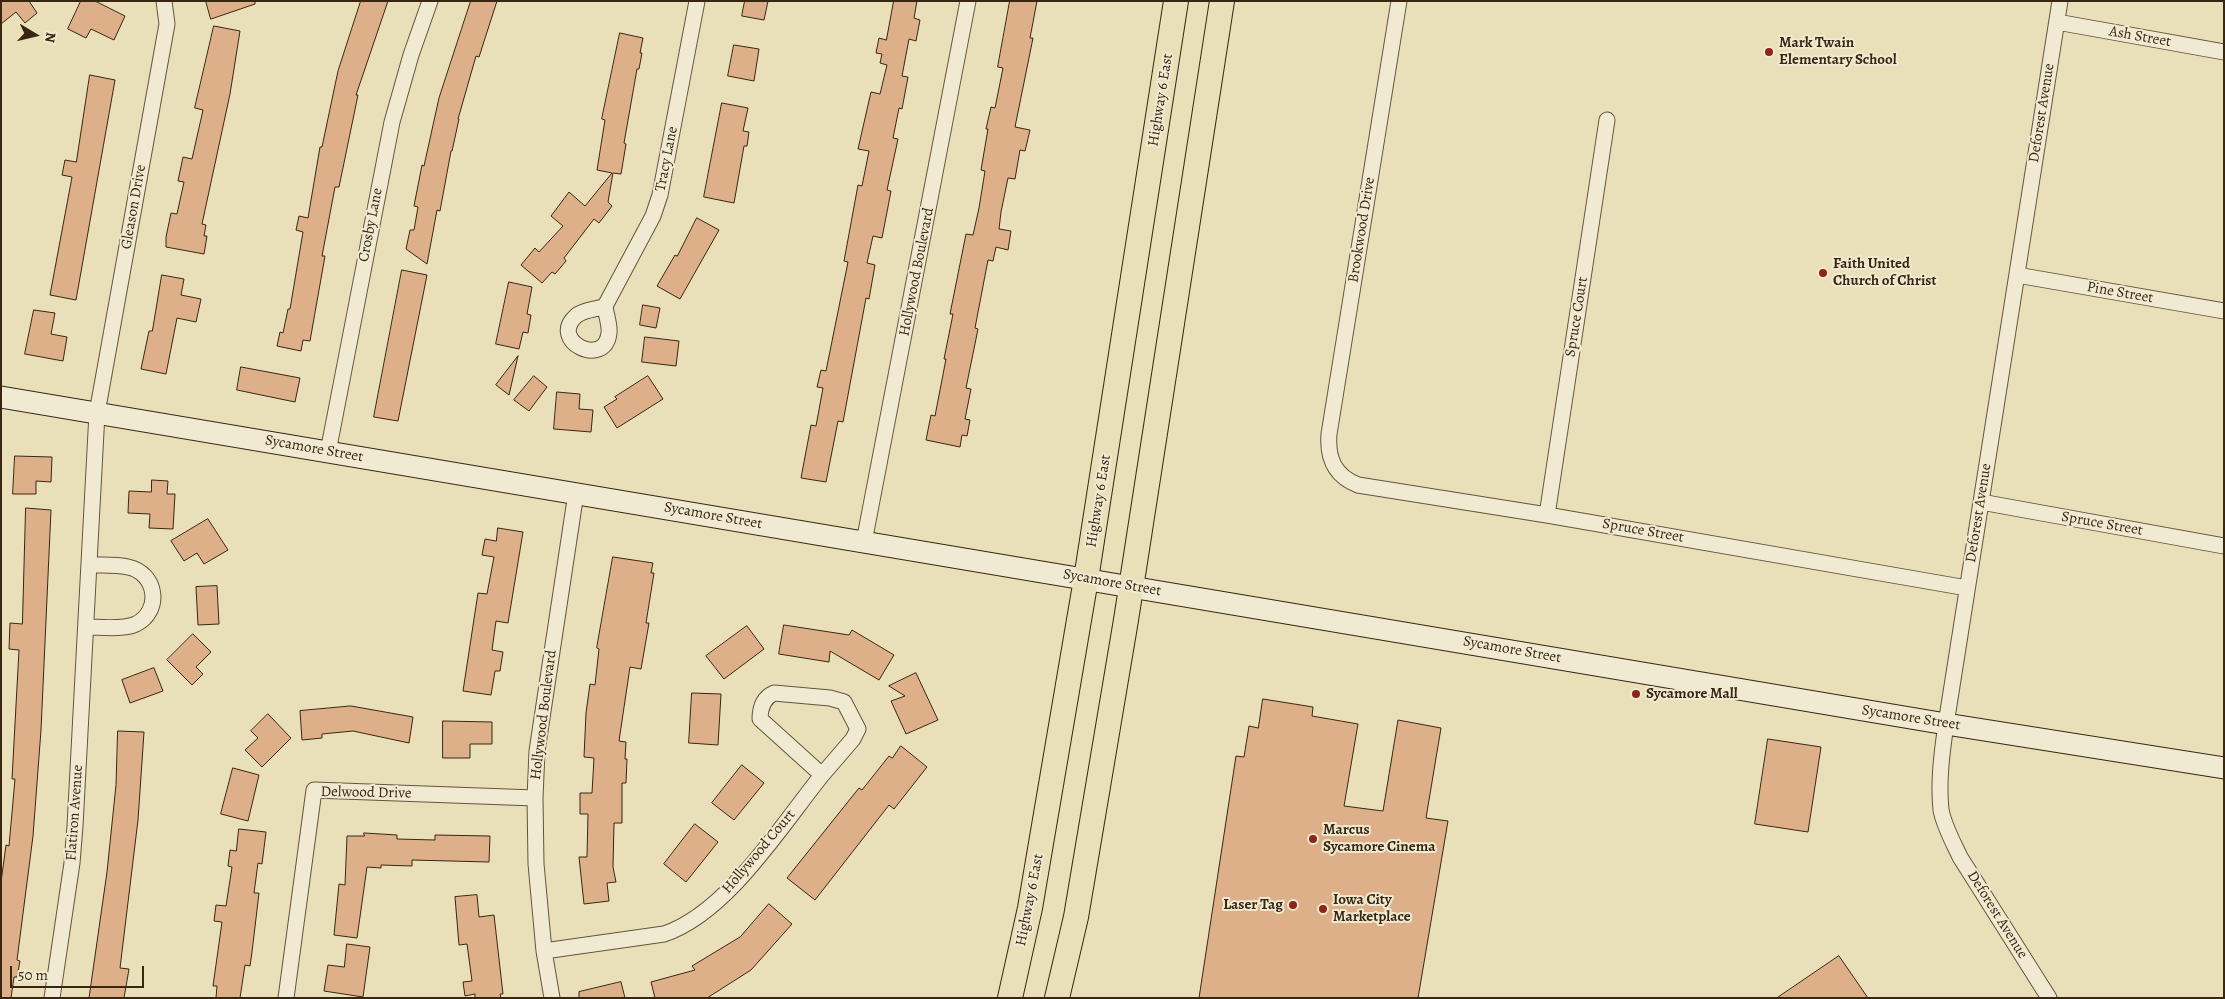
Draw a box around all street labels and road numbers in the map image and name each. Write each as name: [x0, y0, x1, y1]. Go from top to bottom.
street label: Ash Street: [2108, 23, 2172, 51]
street label: Highway 6 East: [1145, 52, 1177, 148]
street label: Deforest Avenue: [2025, 62, 2059, 164]
street label: Tracy Lane: [652, 125, 682, 193]
street label: Gleason Drive: [118, 163, 150, 251]
street label: Brookwood Drive: [1345, 176, 1379, 284]
street label: Crosby Lane: [355, 187, 387, 263]
street label: Hollywood Boulevard: [896, 206, 938, 338]
street label: Spruce Court: [1562, 276, 1592, 358]
street label: Pine Street: [2085, 278, 2155, 308]
street label: Sycamore Street: [263, 432, 365, 466]
street label: Highway 6 East: [1083, 453, 1115, 549]
street label: Deforest Avenue: [1962, 462, 1996, 564]
street label: Sycamore Street: [662, 499, 764, 533]
street label: Spruce Street: [2060, 508, 2144, 540]
street label: Spruce Street: [1601, 515, 1685, 547]
street label: Sycamore Street: [1061, 566, 1163, 600]
street label: Sycamore Street: [1461, 633, 1563, 667]
street label: Hollywood Boulevard: [527, 649, 561, 781]
street label: Sycamore Street: [1860, 701, 1962, 735]
street label: Flatiron Avenue: [63, 764, 87, 862]
street label: Delwood Drive: [320, 783, 412, 803]
street label: Hollywood Court: [719, 806, 799, 898]
street label: Highway 6 East: [1012, 852, 1048, 948]
street label: Deforest Avenue: [1963, 868, 2031, 962]

